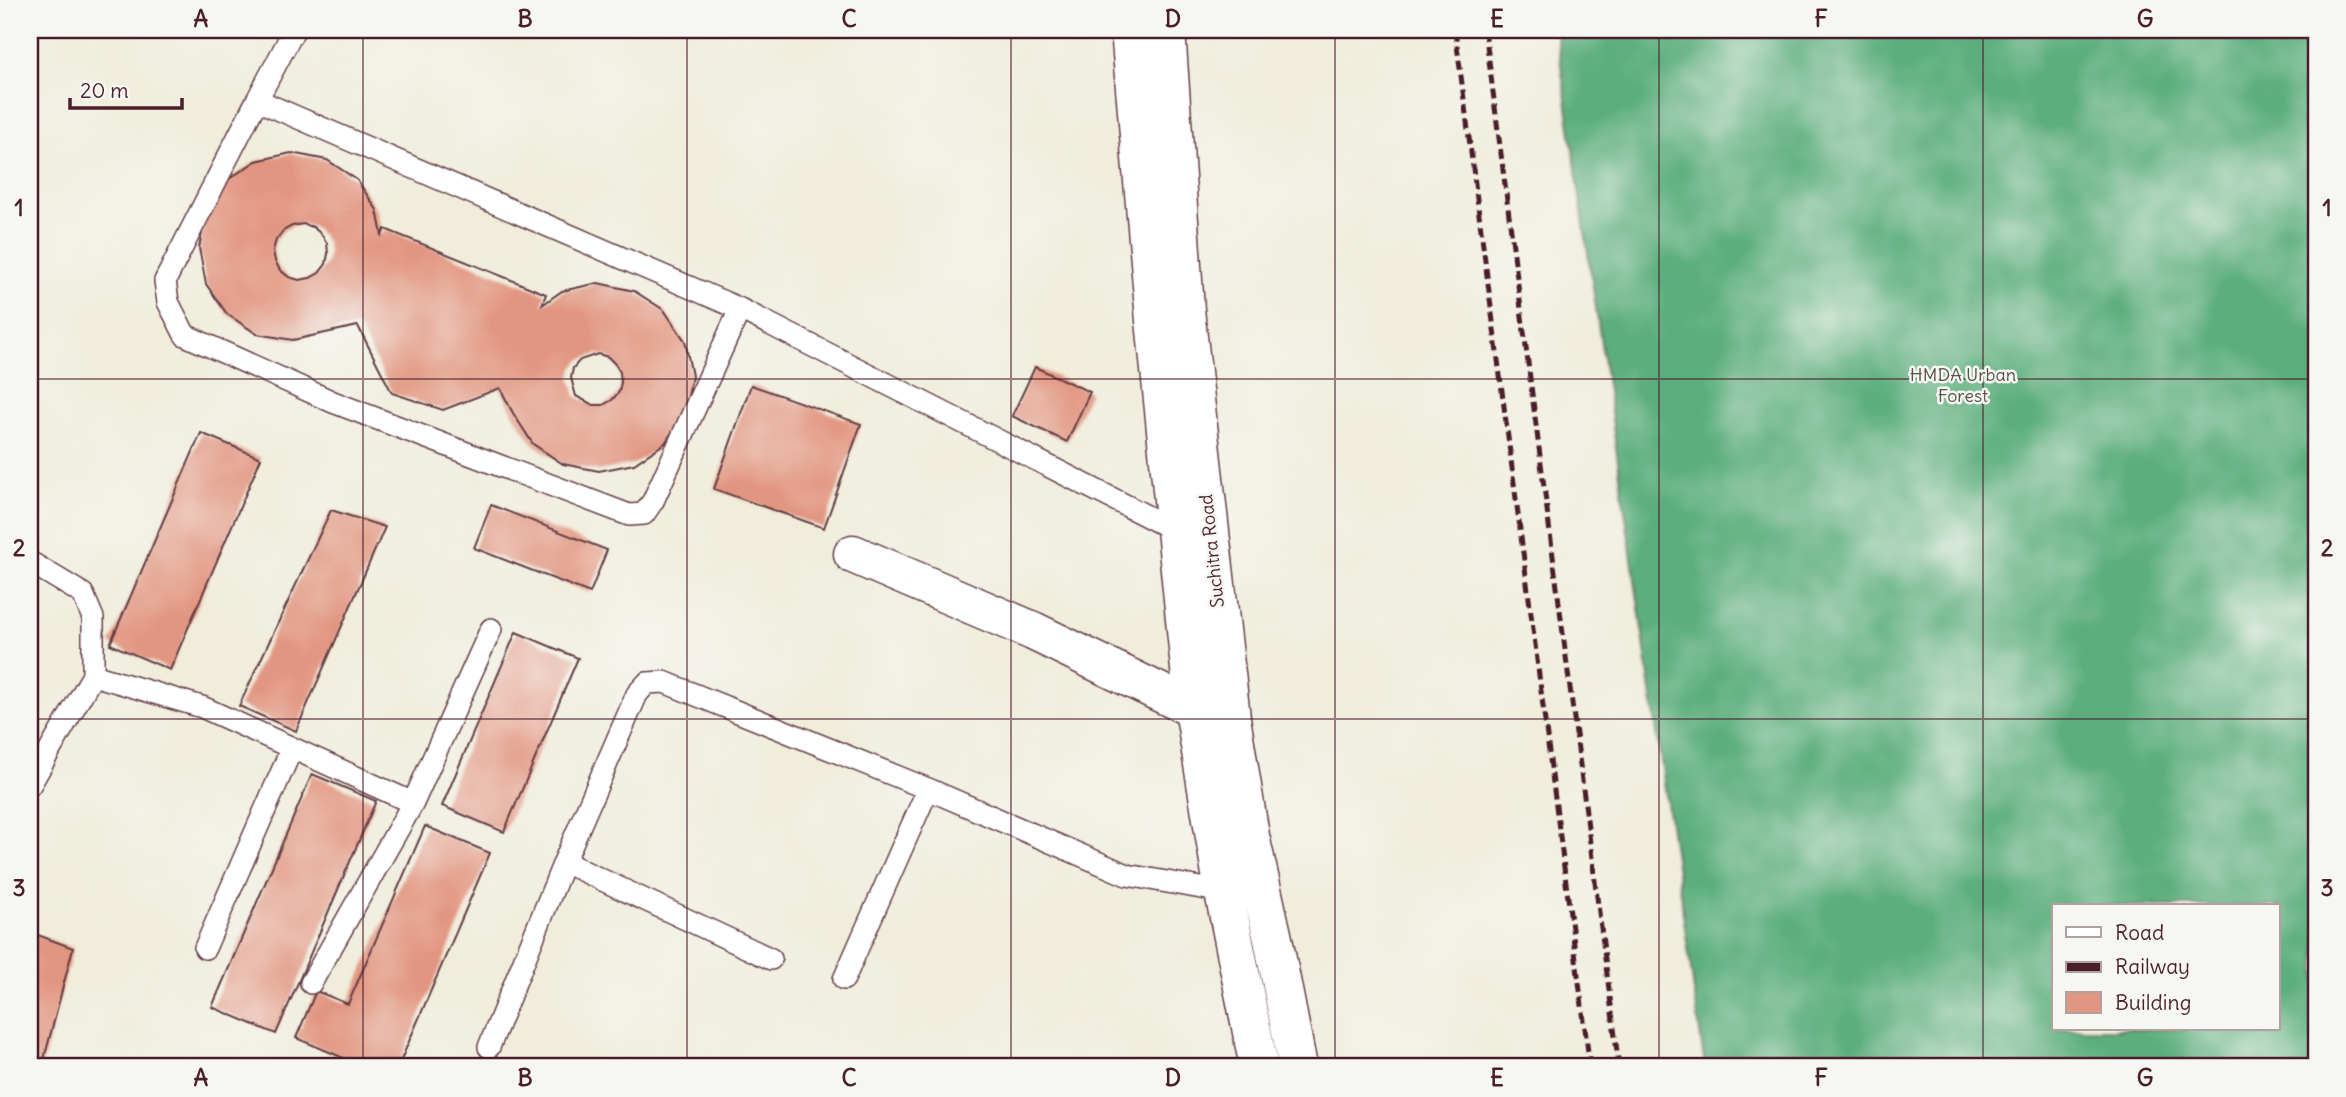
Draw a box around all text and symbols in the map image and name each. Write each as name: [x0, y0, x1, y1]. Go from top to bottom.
text: A: [194, 4, 209, 33]
text: B: [517, 4, 533, 33]
text: C: [841, 4, 857, 33]
text: D: [1165, 4, 1181, 33]
text: E: [1490, 4, 1504, 33]
text: F: [1814, 4, 1828, 33]
text: G: [2137, 4, 2153, 33]
scale bar: [70, 66, 182, 110]
text: 20 m: [80, 77, 129, 104]
text: 1: [14, 193, 24, 222]
text: 1: [2322, 193, 2332, 222]
park label: HMDA Urban Forest: [1910, 363, 2016, 407]
street label: Suchitra Road: [1194, 493, 1229, 609]
text: 2: [13, 533, 26, 562]
text: 2: [2321, 533, 2334, 562]
text: 3: [12, 873, 26, 902]
text: 3: [2320, 873, 2334, 902]
legend: [2052, 904, 2280, 1030]
text: Road: [2115, 919, 2164, 946]
text: Railway: [2115, 953, 2190, 980]
text: Building: [2115, 989, 2191, 1016]
text: A: [194, 1063, 209, 1092]
text: B: [517, 1063, 533, 1092]
text: C: [841, 1063, 857, 1092]
text: D: [1165, 1063, 1181, 1092]
text: E: [1490, 1063, 1504, 1092]
text: F: [1814, 1063, 1828, 1092]
text: G: [2137, 1063, 2153, 1092]

